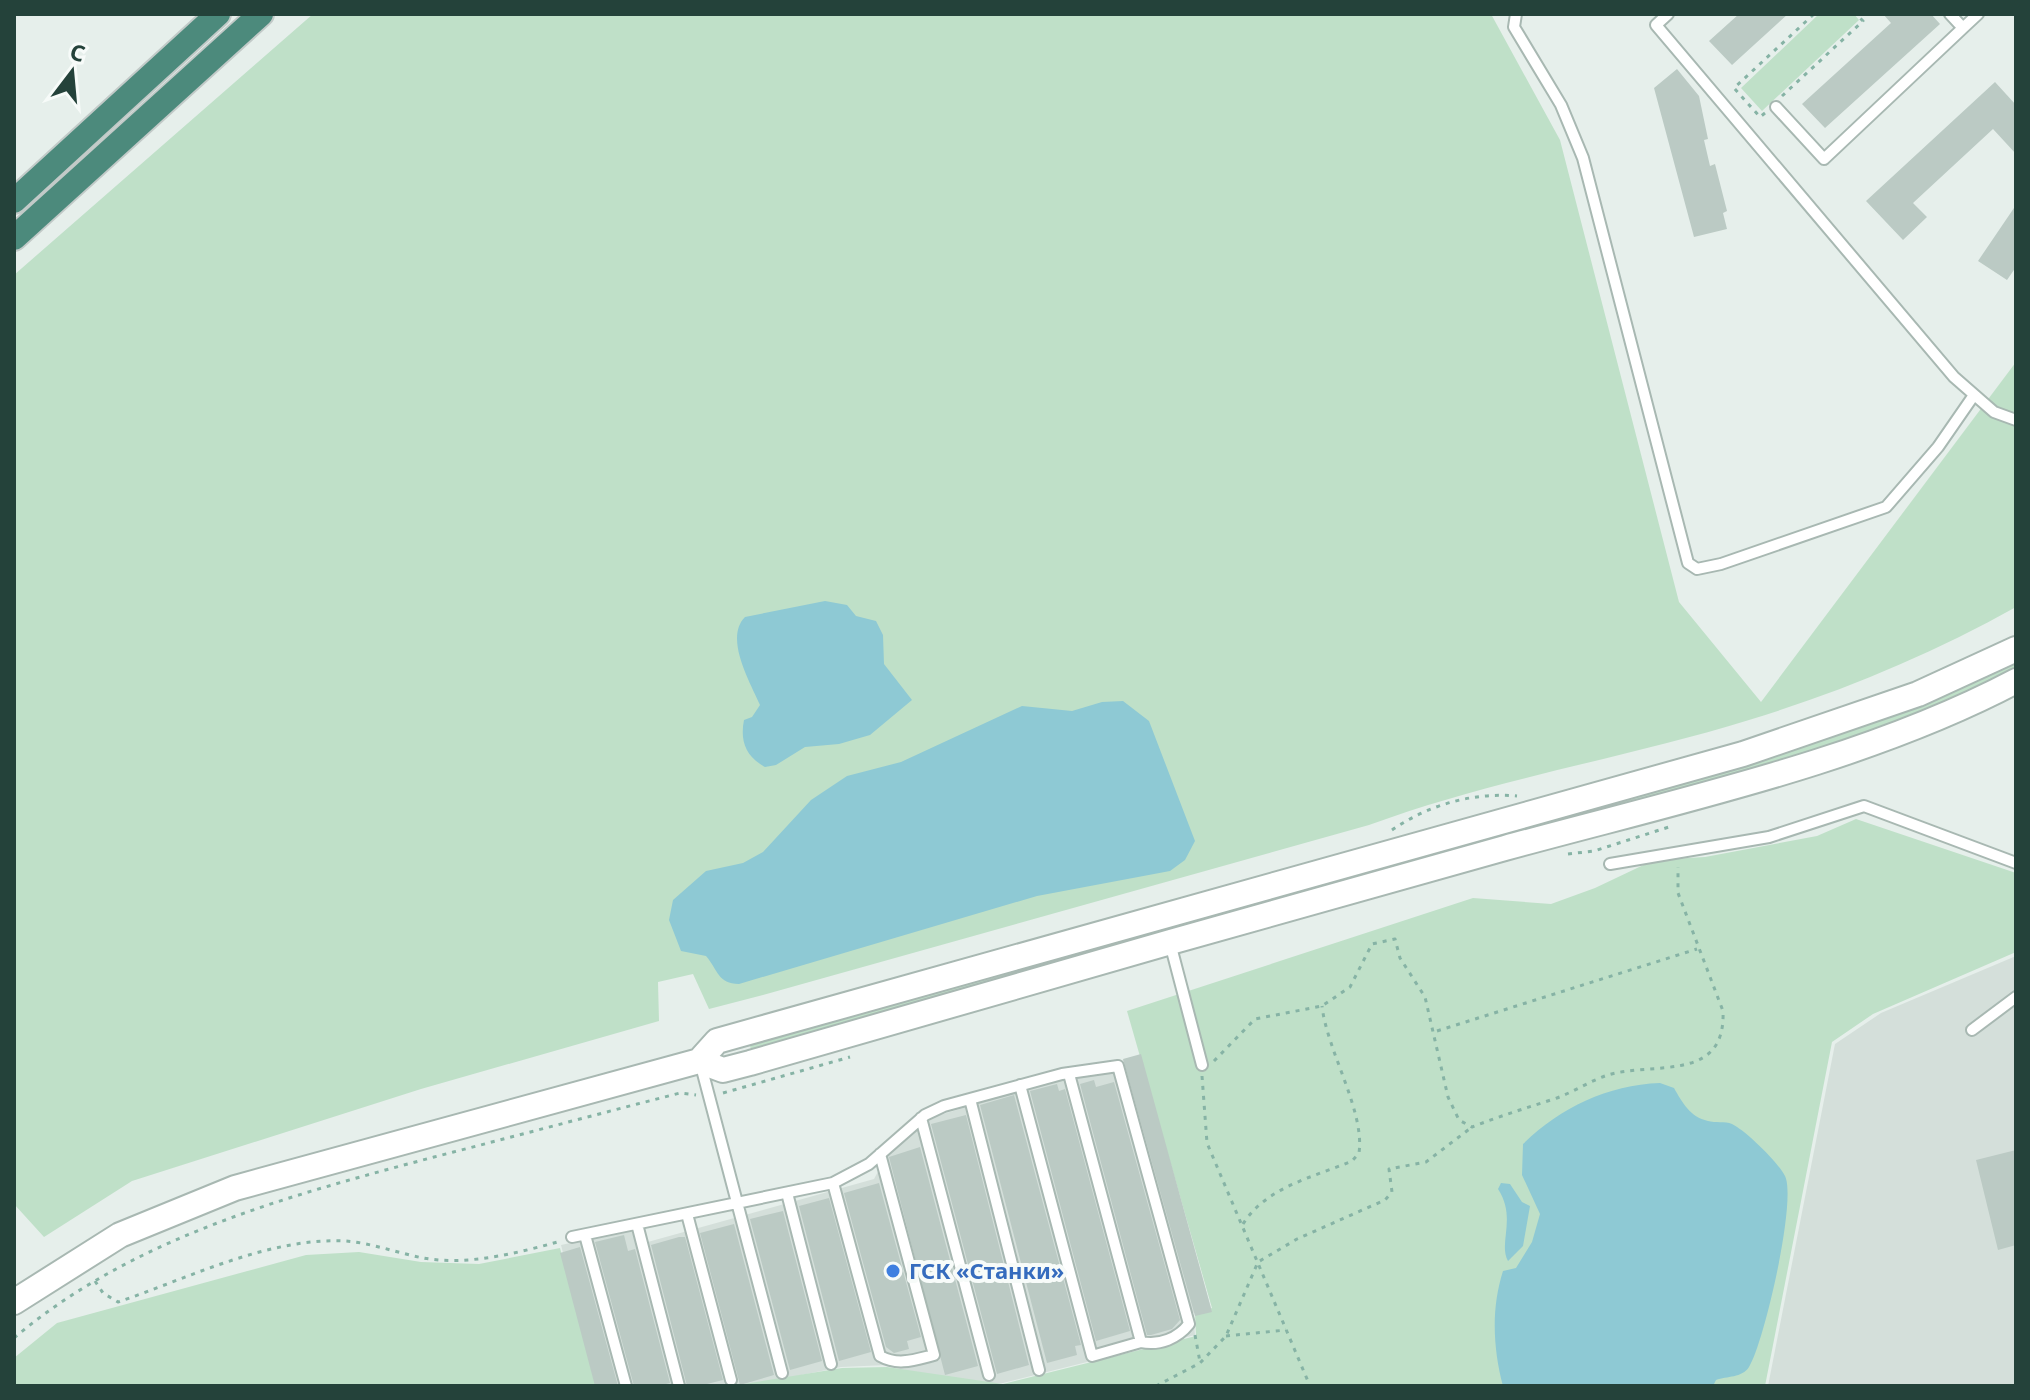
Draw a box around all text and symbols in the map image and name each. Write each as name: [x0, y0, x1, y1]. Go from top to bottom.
north arrow: [32, 32, 112, 112]
text: С: [67, 35, 89, 68]
place label: ГСК «Станки»: [909, 1255, 1064, 1285]
marker: ГСК «Станки»: [884, 1262, 902, 1280]

